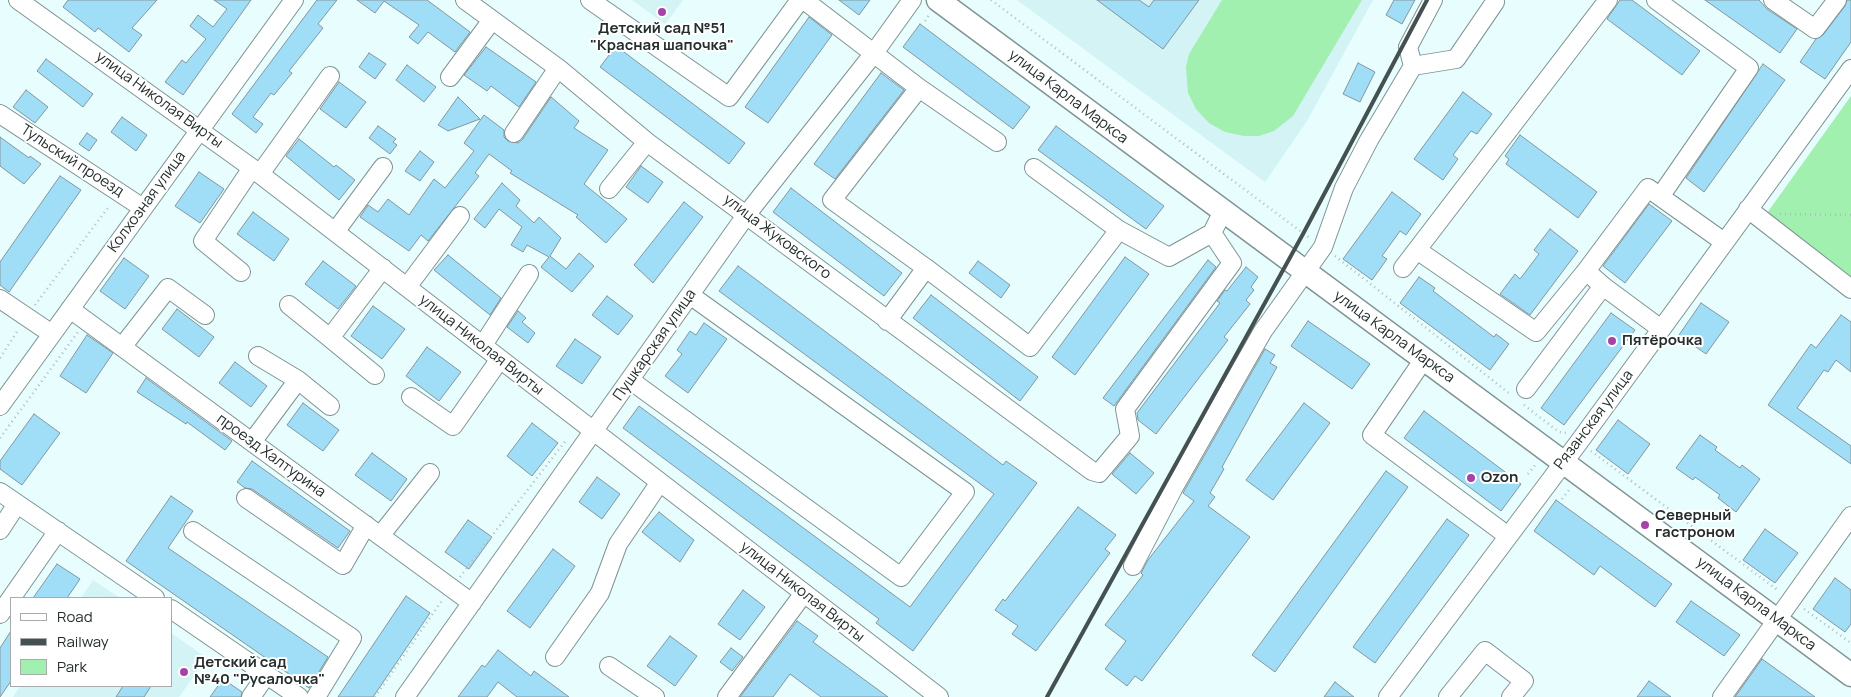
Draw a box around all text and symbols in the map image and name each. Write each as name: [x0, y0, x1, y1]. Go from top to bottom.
marker: Детский сад №51 "Красная шапочка": [656, 6, 668, 18]
place label: Детский сад №51 "Красная шапочка": [590, 20, 734, 55]
street label: улица Карла Маркса: [1005, 46, 1131, 148]
street label: улица Николая Вирты: [92, 48, 226, 152]
street label: Тульский проезд: [17, 121, 127, 201]
street label: Колхозная улица: [104, 148, 190, 256]
street label: улица Жуковского: [720, 191, 834, 283]
street label: Пушкарская улица: [610, 286, 700, 404]
street label: улица Карла Маркса: [1330, 287, 1458, 387]
street label: улица Николая Вирты: [415, 291, 547, 399]
place label: Пятёрочка: [1622, 332, 1702, 350]
marker: Пятёрочка: [1606, 335, 1618, 347]
street label: Рязанская улица: [1551, 367, 1637, 473]
street label: проезд Халтурина: [213, 410, 329, 502]
place label: Ozon: [1481, 469, 1518, 487]
marker: Ozon: [1465, 472, 1477, 484]
place label: Северный гастроном: [1655, 507, 1735, 542]
marker: Северный гастроном: [1639, 519, 1651, 531]
street label: улица Николая Вирты: [736, 538, 868, 646]
street label: улица Карла Маркса: [1693, 553, 1819, 655]
legend: [10, 597, 172, 687]
text: Road: [57, 606, 93, 627]
text: Railway: [57, 631, 109, 652]
place label: Детский сад №40 "Русалочка": [194, 654, 325, 689]
text: Park: [57, 656, 87, 677]
marker: Детский сад №40 "Русалочка": [178, 666, 190, 678]

